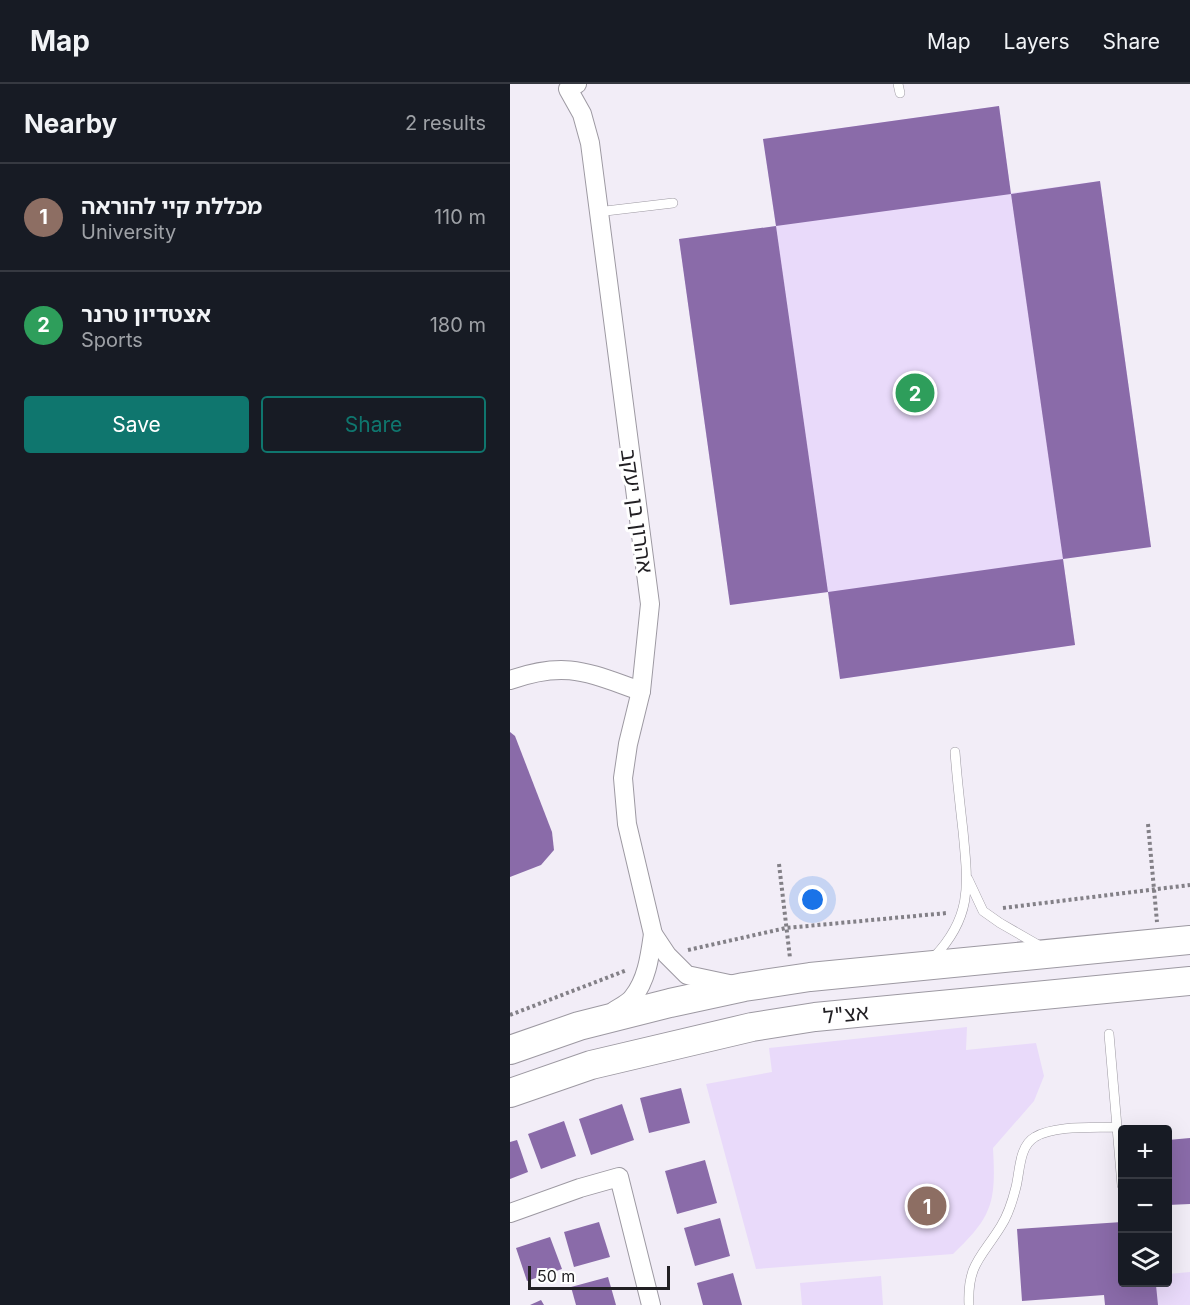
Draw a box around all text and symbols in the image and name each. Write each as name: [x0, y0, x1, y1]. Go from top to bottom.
text: Map: [30, 24, 90, 58]
text: Map: [927, 29, 971, 54]
text: Layers: [1004, 29, 1070, 54]
text: Share: [1103, 29, 1160, 54]
text: Nearby: [24, 108, 117, 139]
text: 2 results: [405, 111, 486, 135]
text: מכללת קיי להוראה: [81, 193, 262, 219]
text: 1: [39, 205, 48, 229]
text: 110 m: [434, 205, 486, 229]
text: University: [81, 220, 176, 244]
text: אצטדיון טרנר: [81, 301, 211, 327]
text: 2: [37, 313, 50, 337]
text: 180 m: [430, 313, 486, 337]
text: Sports: [81, 328, 143, 352]
pin: 2: [896, 370, 934, 416]
button: Save: [24, 396, 249, 453]
button: Share: [261, 396, 486, 453]
street label: אהרון בן יעקב: [616, 447, 658, 575]
your location: [798, 885, 827, 914]
street label: אצ"ל: [822, 999, 870, 1029]
map controls: [1118, 1125, 1172, 1287]
button: +: [1118, 1125, 1172, 1179]
button: −: [1118, 1179, 1172, 1233]
pin: 1: [908, 1184, 946, 1228]
button: layers: [1118, 1233, 1172, 1287]
scale bar: [528, 1263, 670, 1290]
text: 50 m: [537, 1266, 575, 1286]

